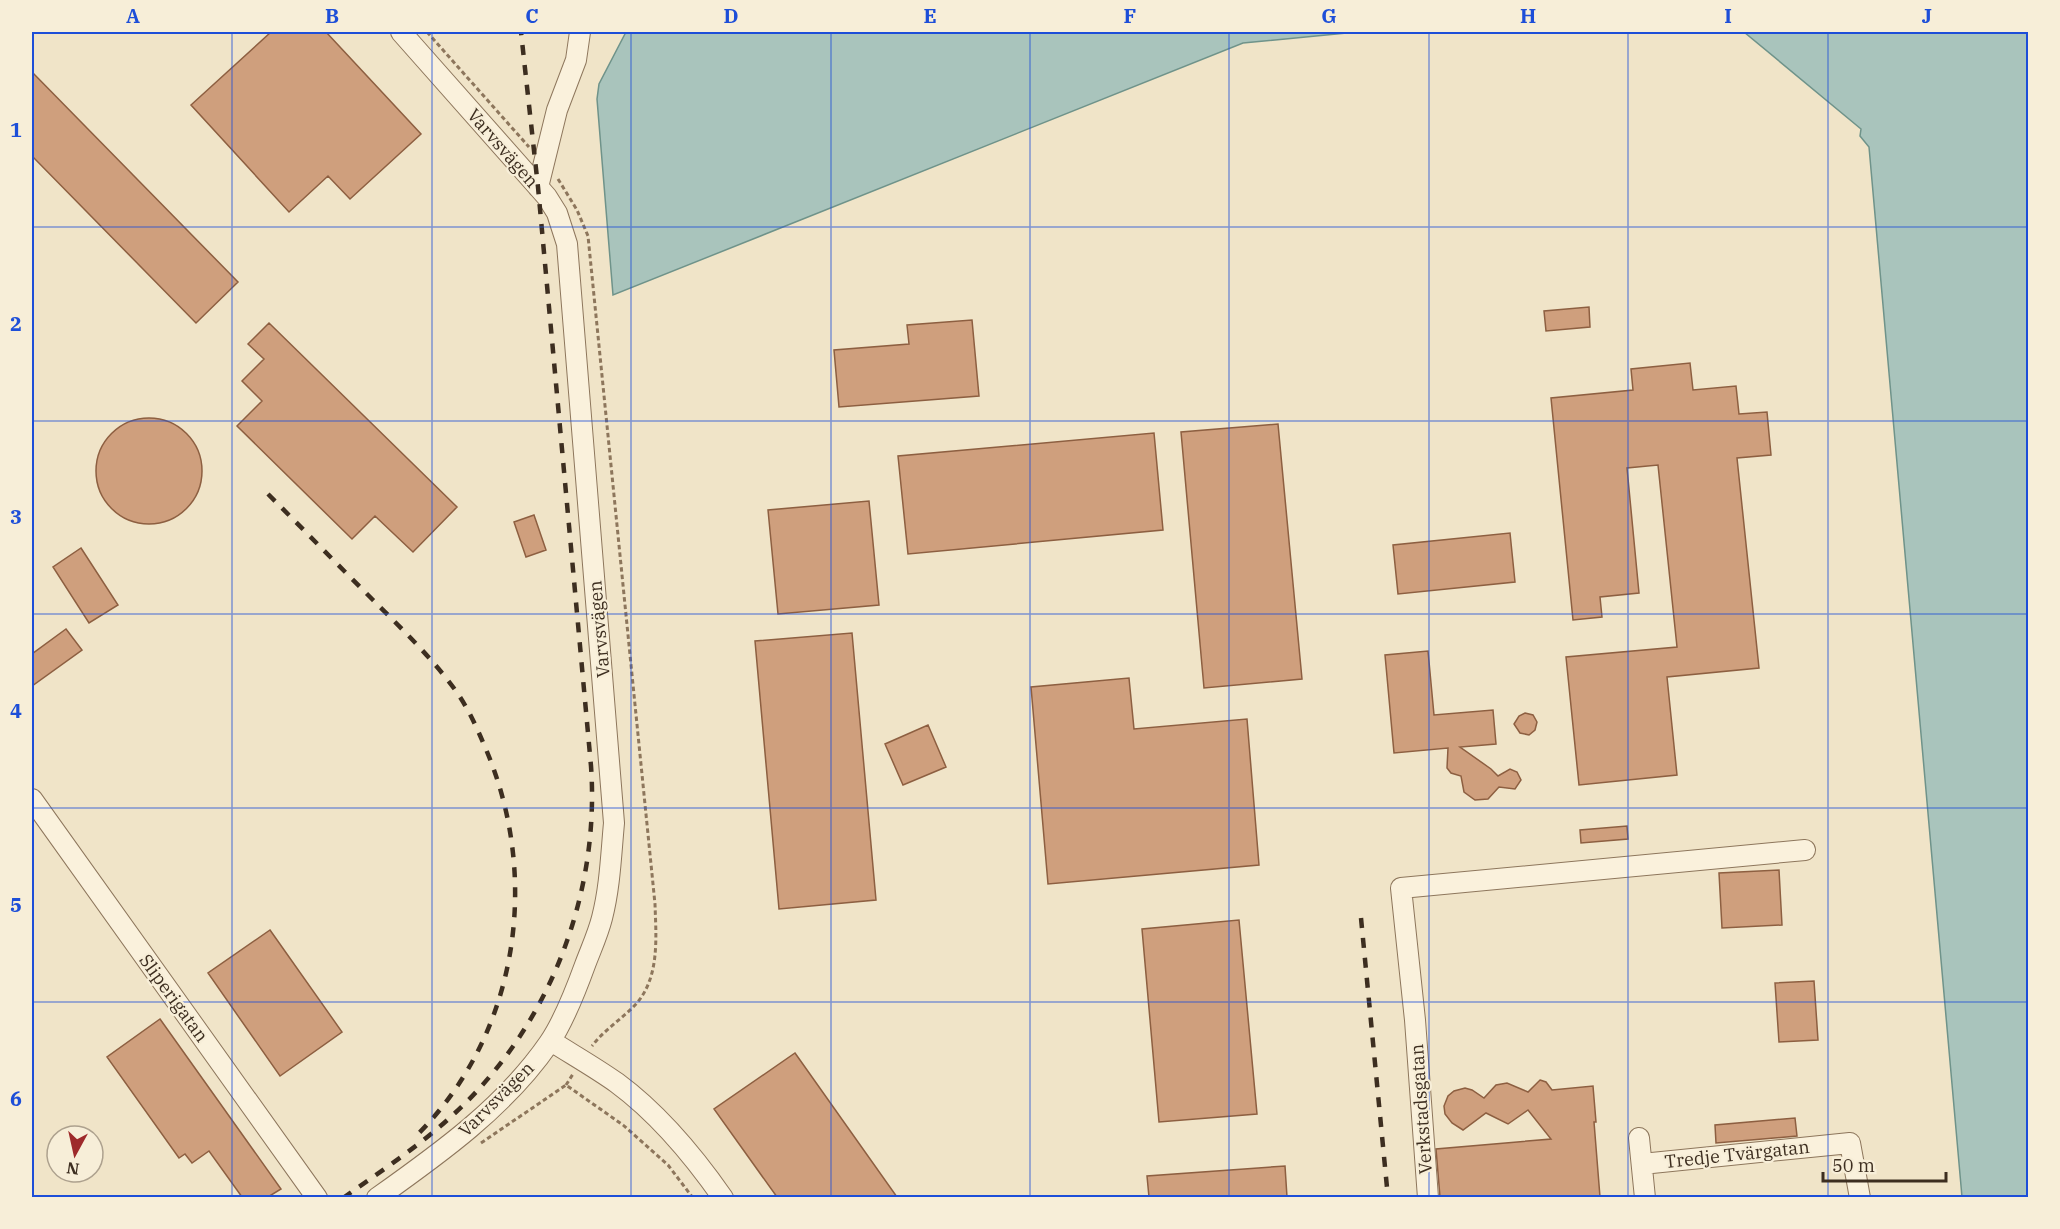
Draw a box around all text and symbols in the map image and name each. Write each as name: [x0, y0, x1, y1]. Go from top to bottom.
text: A: [126, 2, 140, 29]
text: B: [325, 2, 339, 29]
text: C: [525, 2, 539, 29]
text: D: [723, 2, 739, 29]
text: E: [923, 2, 937, 29]
text: F: [1124, 2, 1136, 29]
text: G: [1321, 2, 1337, 29]
text: H: [1520, 2, 1536, 29]
text: I: [1724, 2, 1732, 29]
text: J: [1922, 2, 1932, 29]
street label: Varvsvägen: [462, 104, 544, 192]
text: 1: [10, 116, 22, 143]
text: 2: [10, 310, 22, 337]
text: 3: [10, 503, 22, 530]
street label: Varvsvägen: [583, 580, 615, 678]
text: 4: [10, 697, 22, 724]
text: 5: [10, 891, 22, 918]
street label: Sliperigatan: [134, 949, 214, 1047]
street label: Verkstadsgatan: [1405, 1043, 1437, 1175]
street label: Varvsvägen: [453, 1056, 539, 1142]
text: 6: [10, 1085, 22, 1112]
north arrow: [45, 1124, 105, 1184]
street label: Tredje Tvärgatan: [1663, 1135, 1811, 1173]
scale bar: [1823, 1145, 1946, 1183]
text: 50 m: [1832, 1154, 1875, 1177]
text: N: [65, 1158, 81, 1180]

